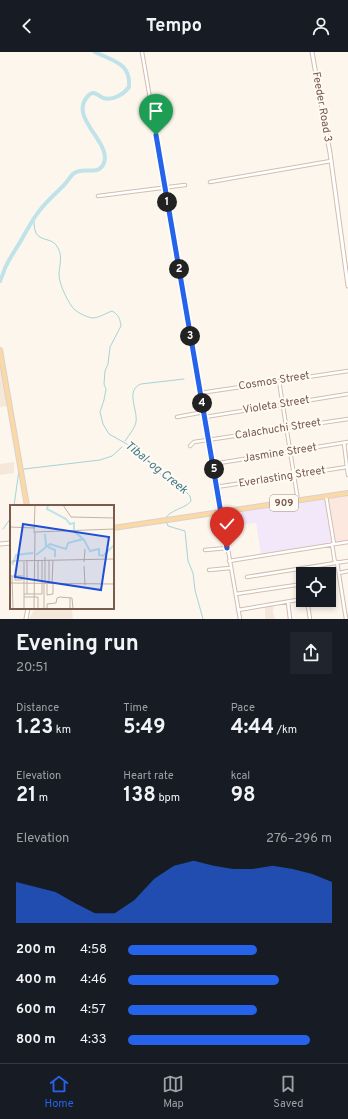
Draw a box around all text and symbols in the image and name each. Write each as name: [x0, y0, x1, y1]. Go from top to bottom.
icon: back: [16, 15, 38, 37]
text: Tempo: [146, 15, 202, 38]
icon: person: [310, 15, 332, 37]
street label: Feeder Road 3: [309, 71, 335, 143]
pin: [139, 94, 173, 135]
icon: arrive: [145, 100, 167, 122]
pin: 1: [157, 192, 177, 212]
text: 1: [165, 195, 169, 209]
pin: 2: [169, 259, 189, 279]
text: 2: [176, 262, 182, 276]
pin: 3: [180, 326, 200, 346]
text: 3: [187, 329, 193, 343]
street label: Cosmos Street: [237, 368, 311, 394]
pin: 4: [192, 393, 212, 413]
street label: Violeta Street: [242, 393, 310, 417]
text: 4: [198, 396, 206, 410]
street label: Calachuchi Street: [234, 415, 322, 443]
water label: Tibal-og Creek: [121, 438, 191, 499]
street label: Jasmine Street: [242, 440, 318, 466]
pin: 5: [204, 459, 224, 479]
text: 5: [211, 462, 217, 476]
street label: Everlasting Street: [238, 463, 326, 491]
road number: 909: [270, 495, 298, 511]
inset map: [10, 505, 114, 609]
pin: [210, 507, 244, 548]
icon: check: [216, 513, 238, 535]
map controls: [296, 567, 336, 607]
button: locate: [296, 567, 336, 607]
text: Evening run: [16, 631, 139, 658]
button: share: [290, 632, 332, 674]
text: 20:51: [16, 660, 48, 676]
text: Distance: [16, 701, 59, 715]
text: Time: [123, 701, 148, 715]
text: Pace: [231, 701, 255, 715]
text: 1.23: [16, 715, 53, 741]
text: 5:49: [123, 715, 166, 741]
text: 4:44: [231, 715, 274, 741]
text: km: [53, 723, 71, 737]
text: /km: [274, 723, 297, 737]
text: Elevation: [16, 769, 61, 783]
text: Heart rate: [123, 769, 174, 783]
text: kcal: [231, 769, 250, 783]
text: 21: [16, 783, 36, 809]
text: 138: [123, 783, 156, 809]
text: 98: [231, 783, 256, 809]
text: m: [36, 791, 48, 805]
text: bpm: [156, 791, 180, 805]
text: Elevation: [16, 831, 69, 847]
text: 276–296 m: [266, 831, 332, 847]
text: 200 m: [16, 942, 56, 958]
text: 4:58: [80, 942, 107, 958]
text: 400 m: [16, 972, 56, 988]
text: 4:46: [80, 972, 107, 988]
text: 600 m: [16, 1002, 56, 1018]
text: 4:57: [80, 1002, 106, 1018]
text: 800 m: [16, 1032, 56, 1048]
text: 4:33: [80, 1032, 107, 1048]
tab: Home: [44, 1073, 74, 1111]
tab: Map: [162, 1073, 184, 1111]
tab: Saved: [273, 1073, 304, 1111]

